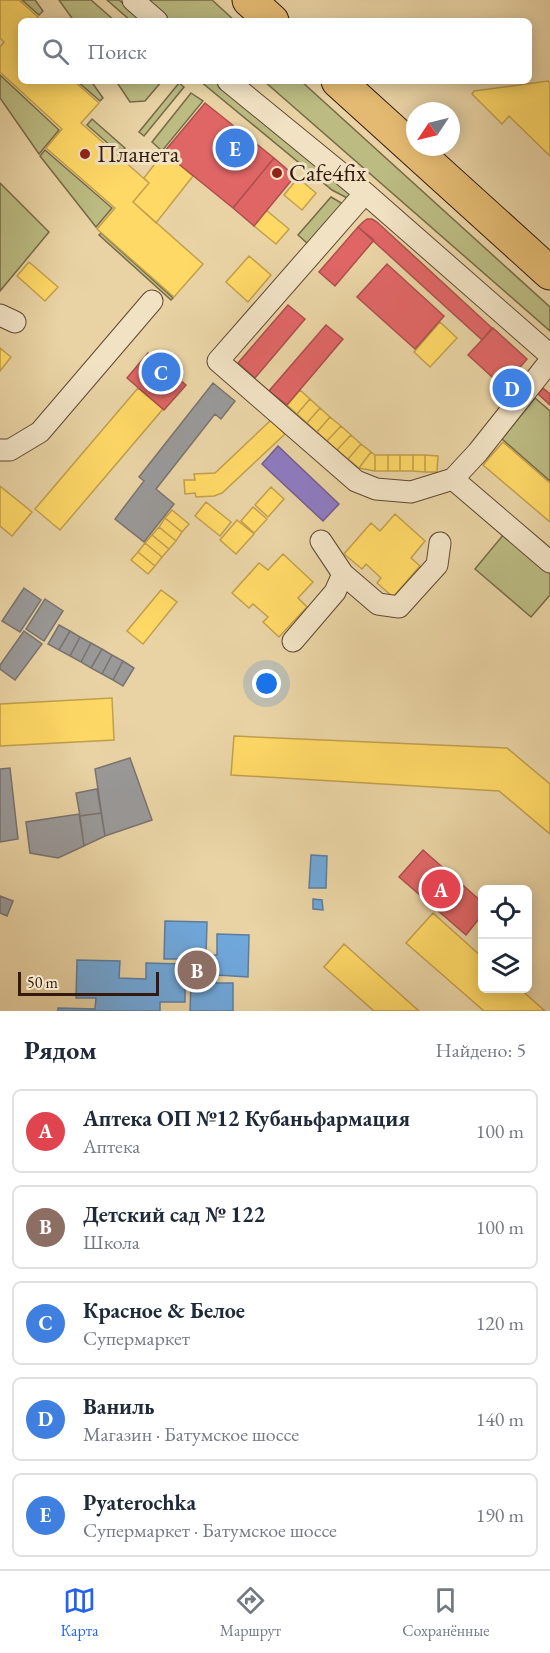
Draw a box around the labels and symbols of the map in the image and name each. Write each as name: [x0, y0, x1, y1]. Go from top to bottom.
north arrow: [406, 102, 460, 156]
pin: E: [216, 126, 254, 170]
place label: Планета: [97, 138, 180, 169]
marker: Планета: [78, 147, 92, 161]
place label: Cafe4fix: [289, 157, 367, 188]
marker: Cafe4fix: [270, 166, 284, 180]
pin: C: [142, 350, 180, 394]
pin: D: [492, 366, 532, 410]
your location: [252, 669, 281, 698]
pin: A: [422, 866, 460, 912]
pin: B: [178, 948, 216, 992]
scale bar: [18, 969, 159, 996]

